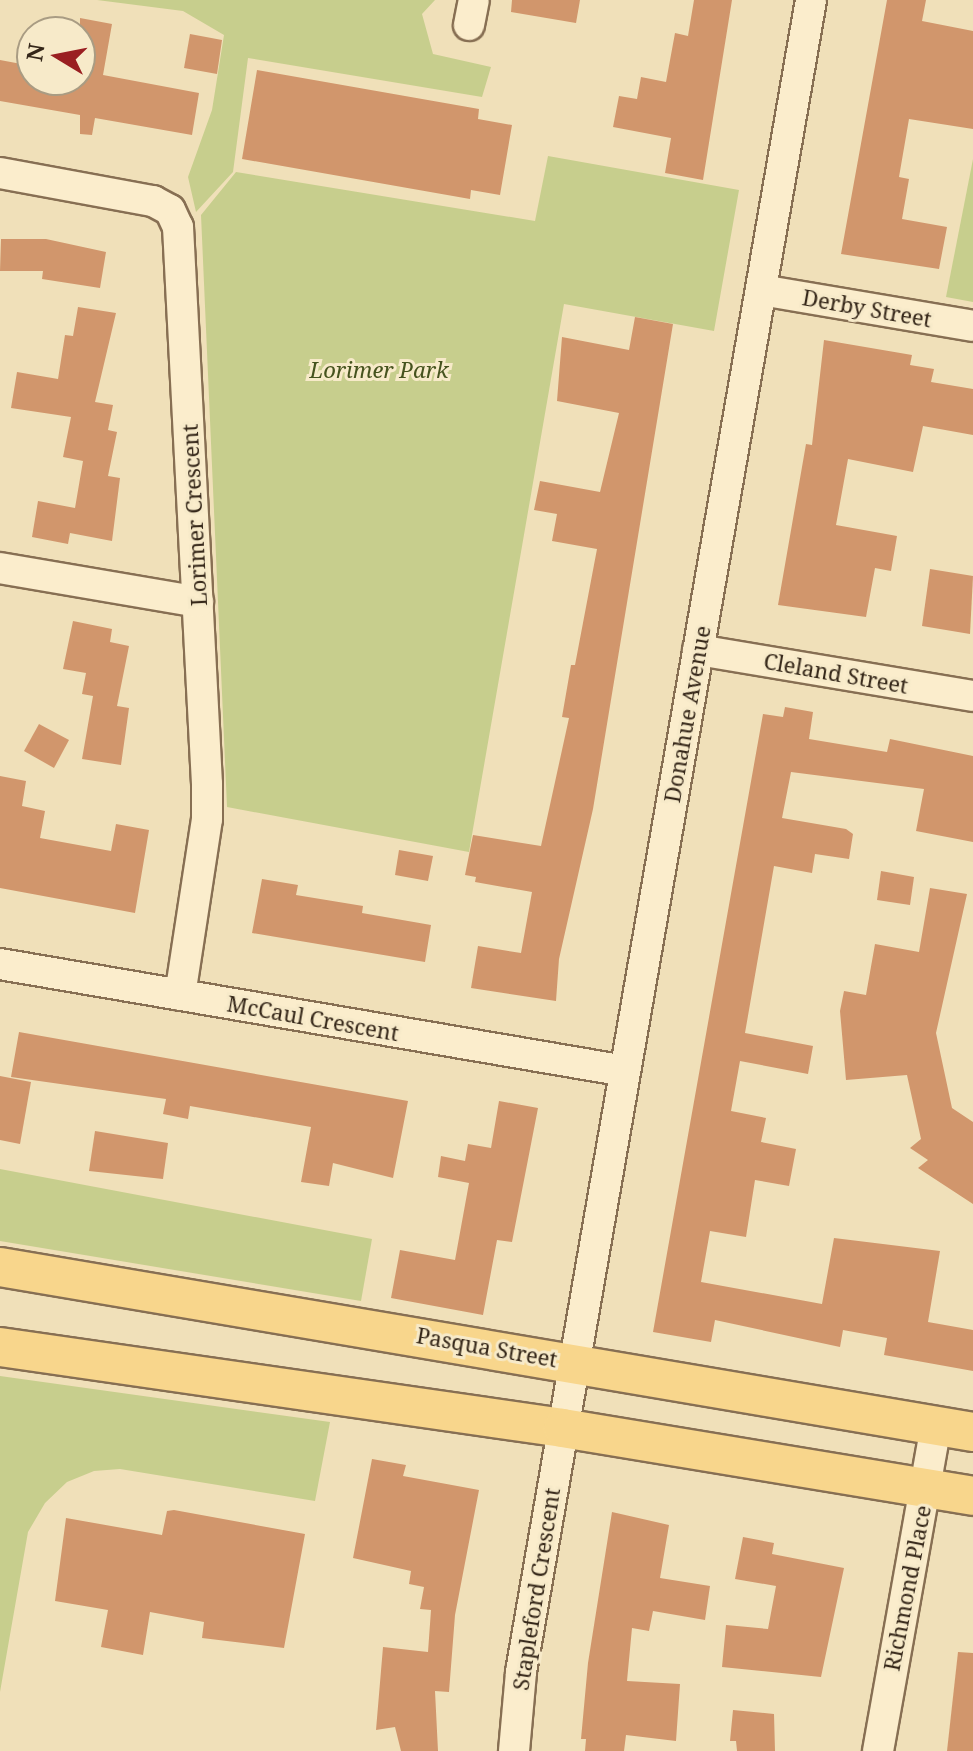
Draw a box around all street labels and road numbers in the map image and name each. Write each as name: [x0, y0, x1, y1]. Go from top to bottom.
street label: Derby Street: [800, 284, 934, 332]
street label: Lorimer Crescent: [176, 423, 212, 607]
street label: Donahue Avenue: [658, 623, 716, 805]
street label: Cleland Street: [762, 647, 910, 699]
street label: McCaul Crescent: [225, 990, 401, 1046]
street label: Pasqua Street: [415, 1322, 559, 1372]
street label: Stapleford Crescent: [507, 1486, 565, 1692]
street label: Richmond Place: [878, 1503, 936, 1673]

